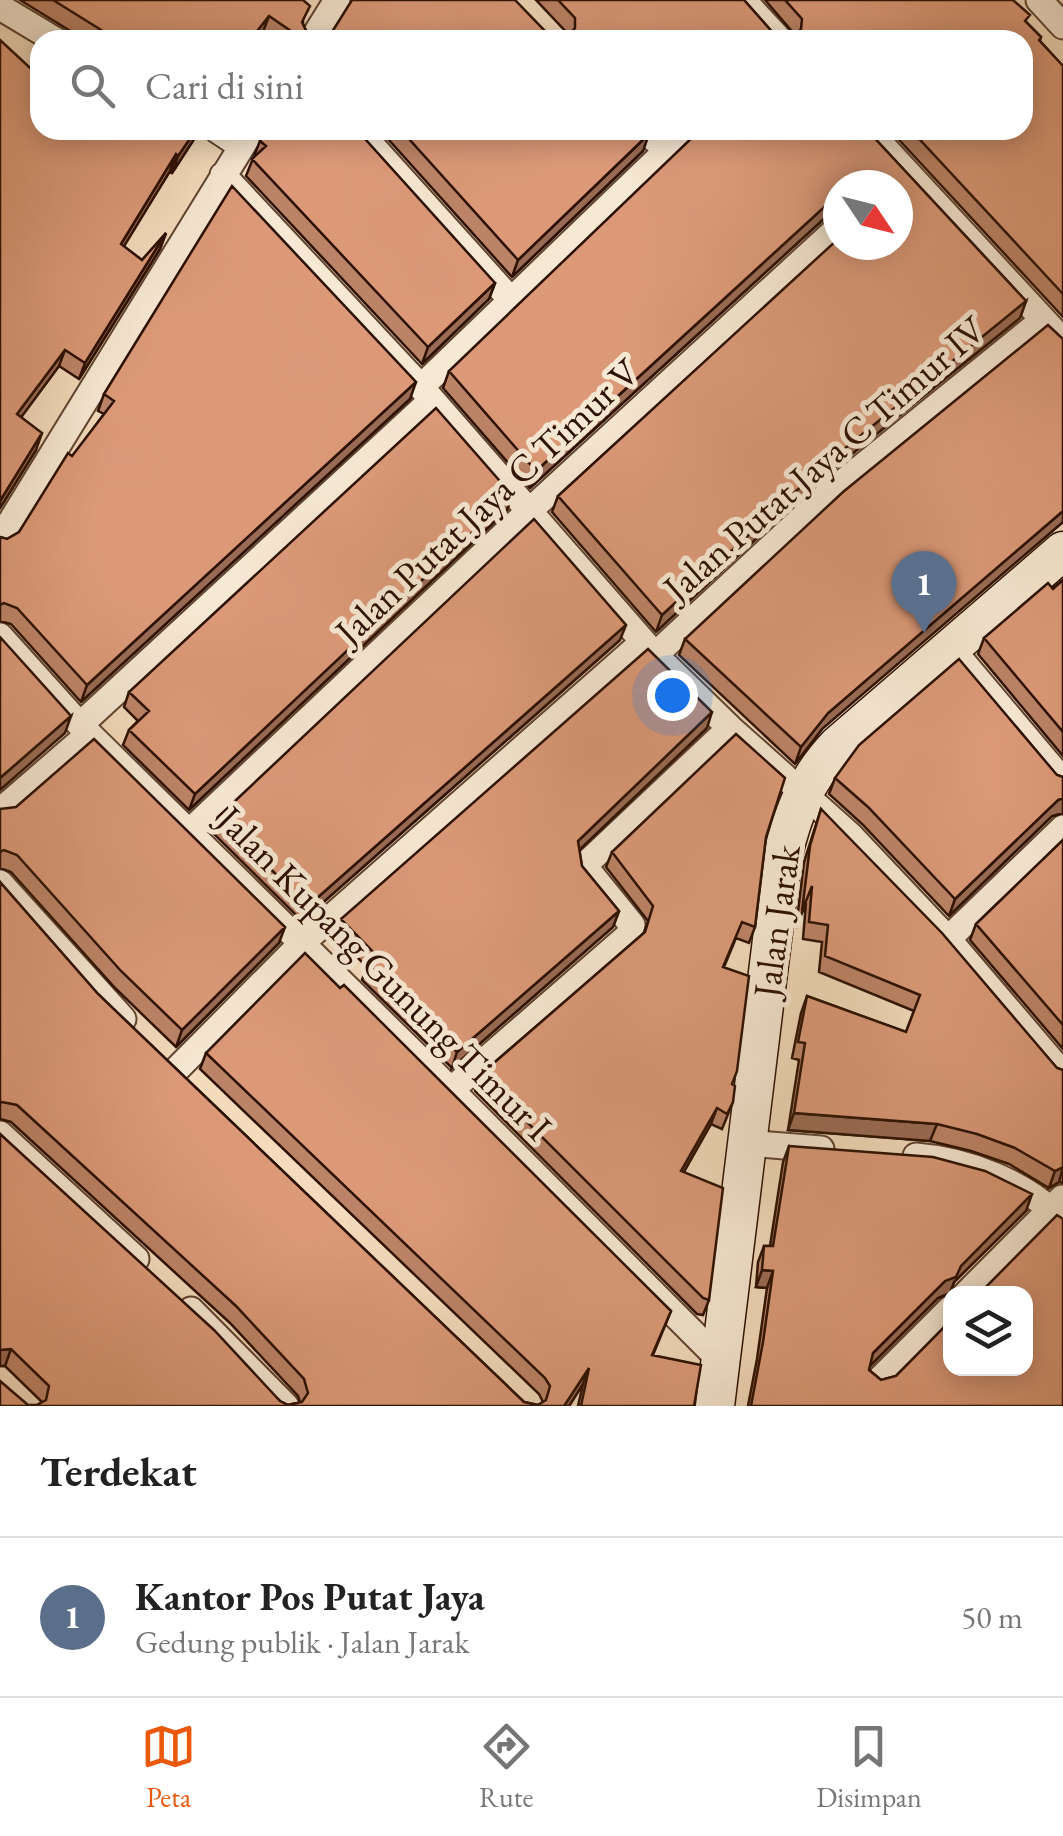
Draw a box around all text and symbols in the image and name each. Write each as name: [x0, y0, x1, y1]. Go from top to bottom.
search box: [30, 30, 1033, 140]
icon: search: [65, 58, 120, 113]
text: Cari di sini: [145, 61, 304, 110]
north arrow: [823, 170, 913, 260]
street label: Jalan Putat Jaya C Timur IV: [650, 304, 996, 614]
street label: Jalan Putat Jaya C Timur V: [322, 347, 650, 657]
pin: 1: [892, 550, 956, 633]
your location: [647, 670, 698, 721]
street label: Jalan Kupang Gunung Timur I: [205, 793, 563, 1151]
street label: Jalan Jarak: [741, 840, 811, 1004]
map controls: [943, 1286, 1033, 1376]
button: layers: [943, 1286, 1033, 1376]
text: Terdekat: [40, 1444, 197, 1499]
text: Kantor Pos Putat Jaya: [135, 1572, 485, 1621]
text: 1: [64, 1596, 81, 1638]
text: 50 m: [961, 1596, 1023, 1638]
text: Gedung publik · Jalan Jarak: [135, 1621, 469, 1663]
tab: Peta: [141, 1719, 196, 1815]
tab: Rute: [479, 1719, 534, 1815]
tab: Disimpan: [816, 1719, 922, 1815]

